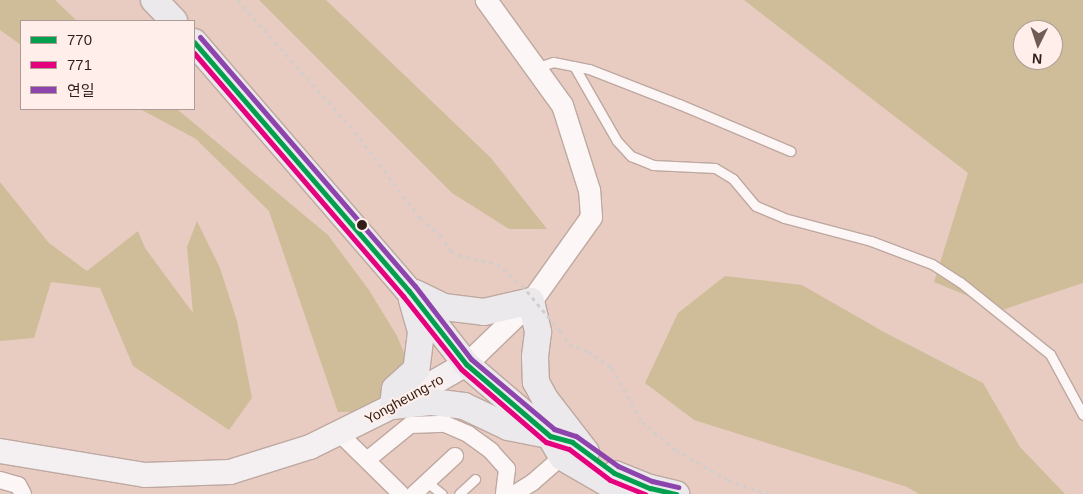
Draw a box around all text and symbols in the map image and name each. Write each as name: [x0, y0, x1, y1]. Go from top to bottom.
legend: [20, 20, 195, 110]
north arrow: [1013, 20, 1063, 70]
text: 770: [67, 31, 92, 48]
text: N: [1031, 51, 1043, 67]
text: 771: [67, 56, 92, 73]
text: 연일: [67, 82, 95, 99]
unlabelled marker: [357, 220, 367, 230]
street label: Yongheung-ro: [362, 370, 446, 428]

